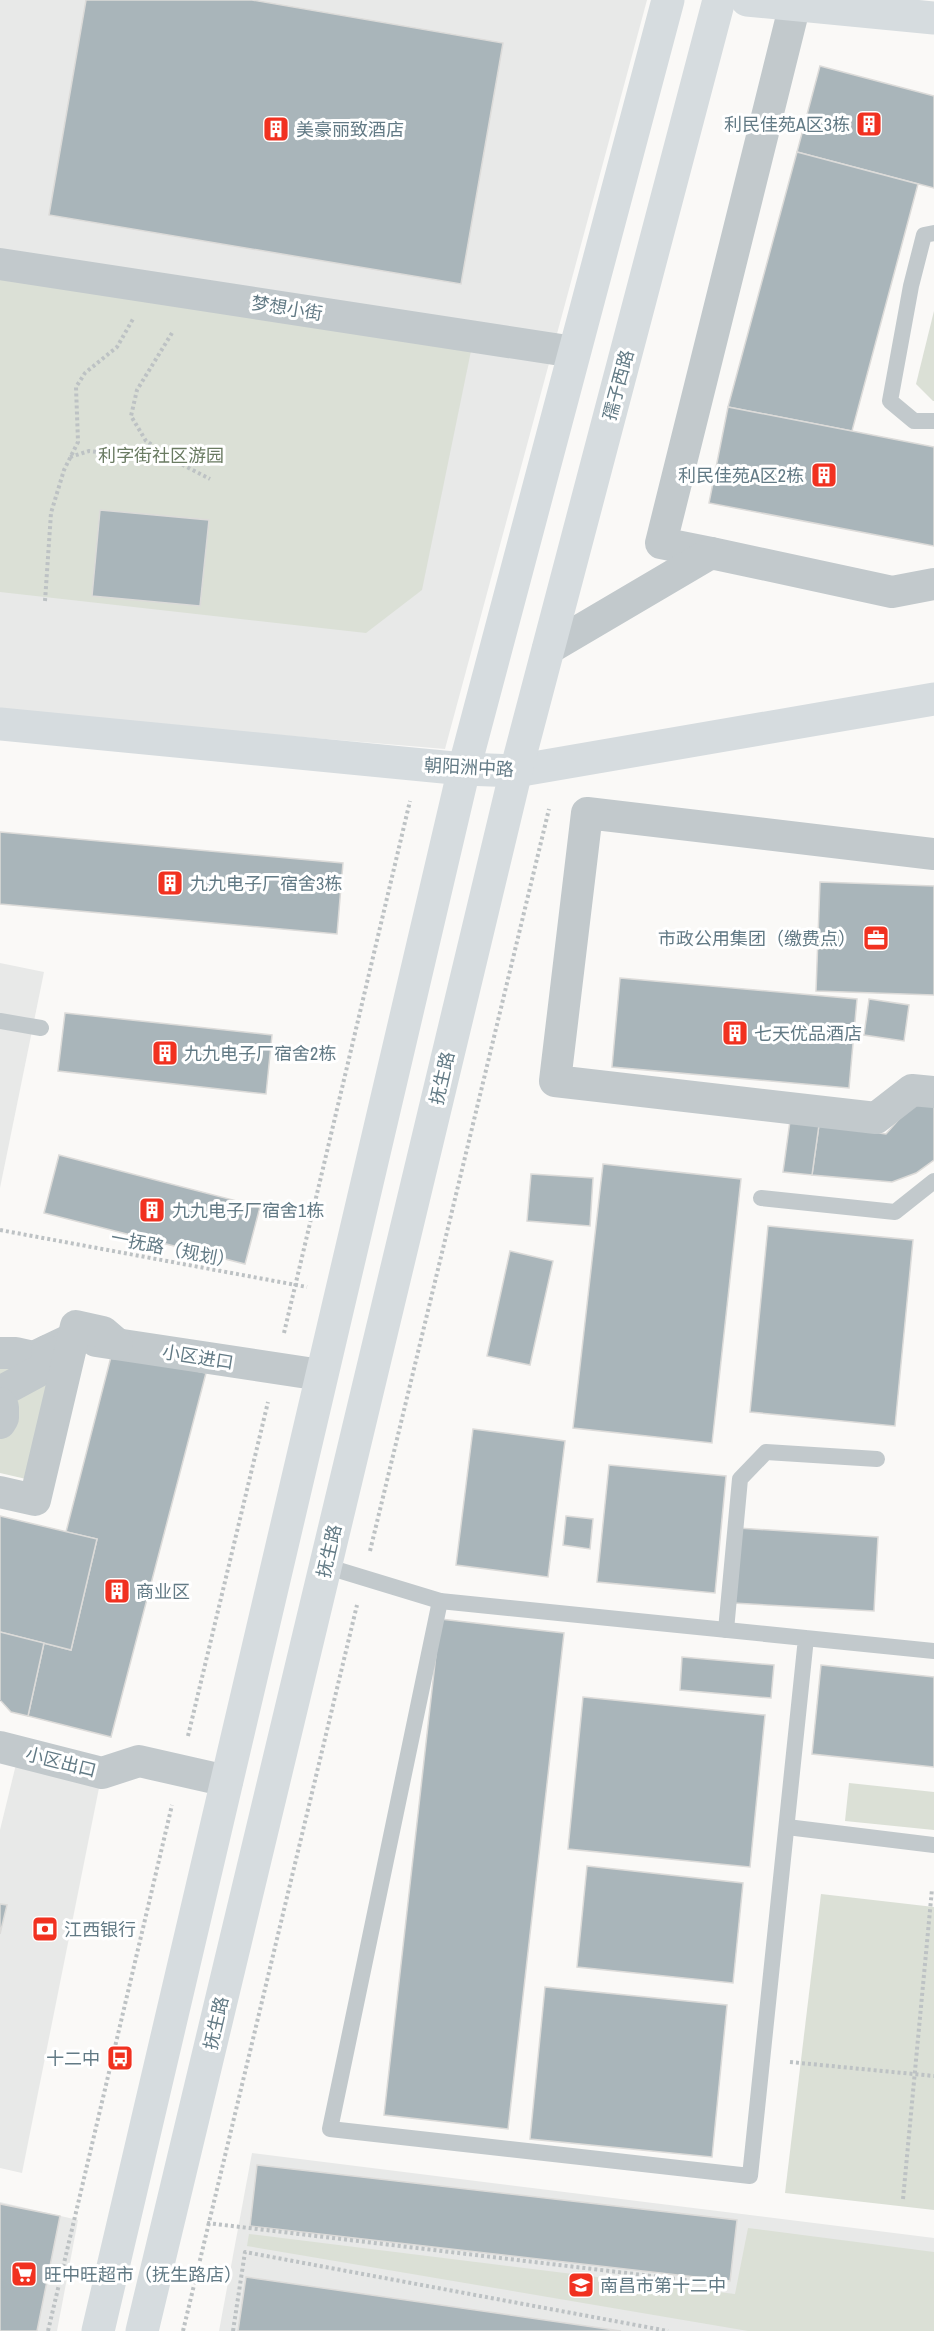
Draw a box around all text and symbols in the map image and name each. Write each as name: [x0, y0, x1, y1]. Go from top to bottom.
building icon: 利民佳苑A区3栋: [854, 109, 884, 139]
place label: 利民佳苑A区3栋: [724, 112, 850, 137]
building icon: 美豪丽致酒店: [261, 114, 291, 144]
place label: 美豪丽致酒店: [296, 117, 404, 142]
street label: 梦想小街: [249, 290, 325, 326]
street label: 孺子西路: [597, 347, 639, 423]
park label: 利字街社区游园: [98, 443, 224, 468]
building icon: 利民佳苑A区2栋: [809, 460, 839, 490]
place label: 利民佳苑A区2栋: [678, 463, 804, 488]
street label: 朝阳洲中路: [423, 752, 515, 782]
building icon: 九九电子厂宿舍3栋: [155, 868, 185, 898]
place label: 九九电子厂宿舍3栋: [190, 871, 342, 896]
office icon: 市政公用集团（缴费点）: [861, 923, 891, 953]
place label: 市政公用集团（缴费点）: [658, 926, 856, 951]
building icon: 七天优品酒店: [720, 1018, 750, 1048]
place label: 七天优品酒店: [754, 1021, 862, 1046]
building icon: 九九电子厂宿舍2栋: [150, 1038, 180, 1068]
place label: 九九电子厂宿舍2栋: [184, 1041, 336, 1066]
street label: 抚生路: [424, 1049, 460, 1107]
building icon: 九九电子厂宿舍1栋: [137, 1195, 167, 1225]
place label: 九九电子厂宿舍1栋: [172, 1198, 324, 1223]
street label: 一抚路（规划）: [109, 1225, 237, 1273]
street label: 小区进口: [160, 1339, 236, 1375]
street label: 抚生路: [311, 1522, 347, 1580]
building icon: 商业区: [102, 1576, 132, 1606]
place label: 商业区: [136, 1579, 190, 1604]
street label: 小区出口: [23, 1741, 99, 1783]
bank icon: 江西银行: [30, 1914, 60, 1944]
place label: 江西银行: [64, 1917, 136, 1942]
street label: 抚生路: [198, 1994, 234, 2052]
bus stop icon: 十二中: [105, 2043, 135, 2073]
place label: 十二中: [46, 2046, 100, 2071]
supermarket icon: 旺中旺超市（抚生路店）: [9, 2259, 39, 2289]
place label: 旺中旺超市（抚生路店）: [44, 2262, 242, 2287]
school or university icon: 南昌市第十二中: [566, 2270, 596, 2300]
place label: 南昌市第十二中: [600, 2273, 726, 2298]

